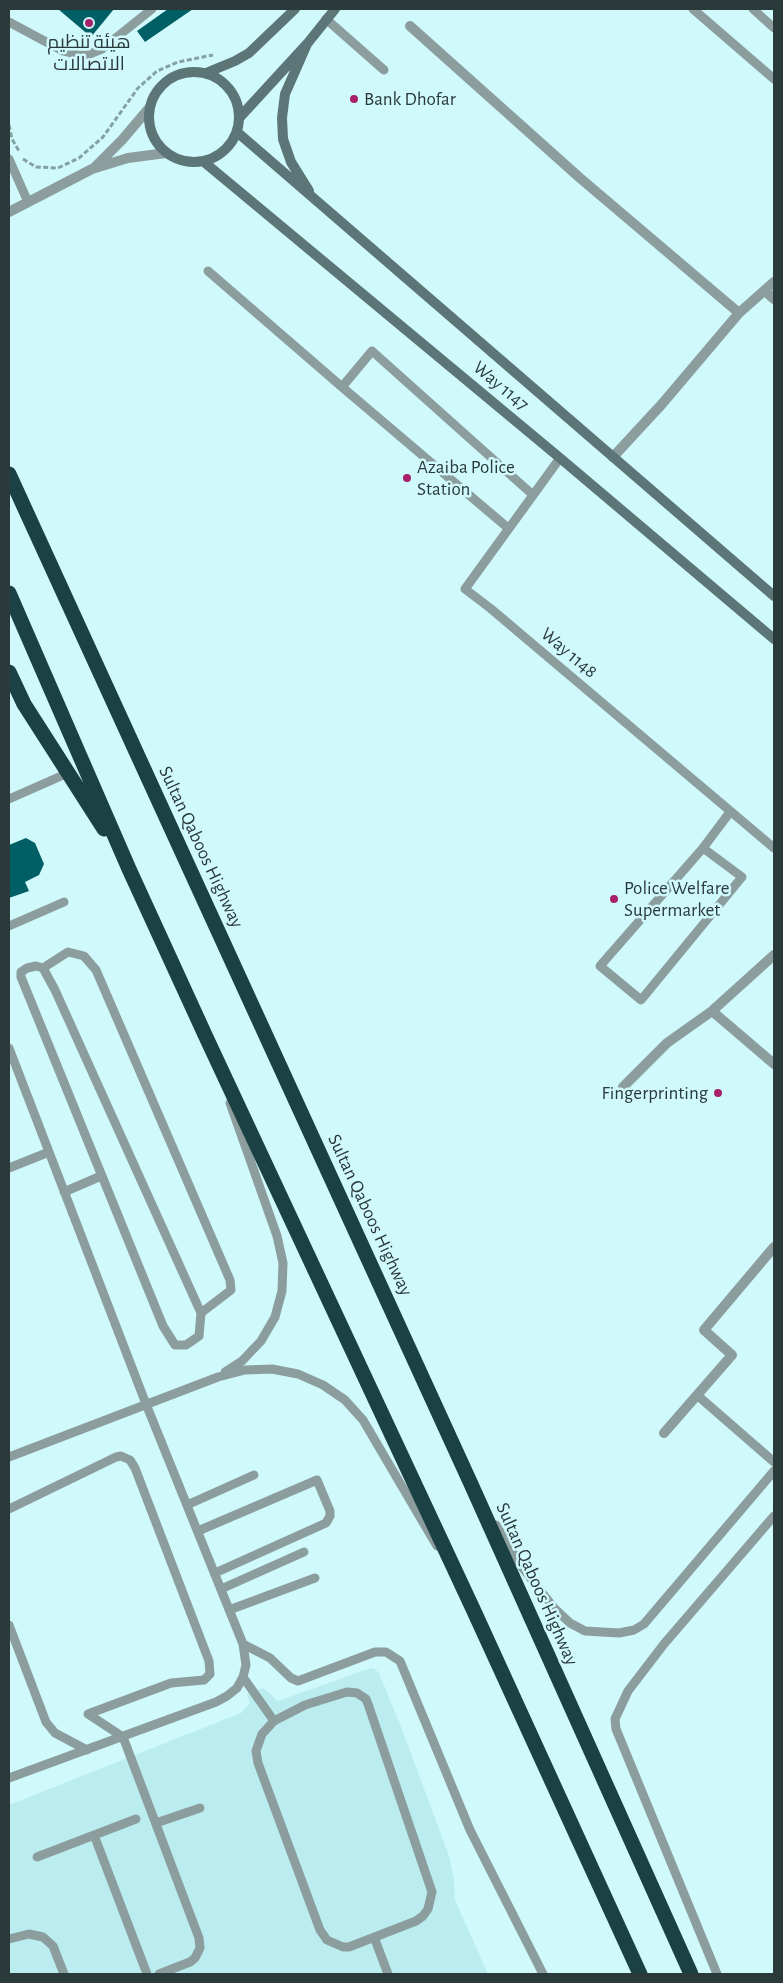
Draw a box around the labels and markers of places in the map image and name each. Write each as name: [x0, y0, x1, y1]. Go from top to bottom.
marker: هيئة تنظيم الاتصالات: [83, 17, 95, 29]
place label: هيئة تنظيم الاتصالات: [47, 31, 131, 75]
place label: Bank Dhofar: [364, 88, 456, 110]
marker: Bank Dhofar: [348, 93, 360, 105]
place label: Azaiba Police Station: [417, 456, 515, 500]
marker: Azaiba Police Station: [401, 472, 413, 484]
place label: Police Welfare Supermarket: [624, 877, 730, 921]
marker: Police Welfare Supermarket: [608, 893, 620, 905]
place label: Fingerprinting: [601, 1082, 708, 1104]
marker: Fingerprinting: [712, 1087, 724, 1099]

